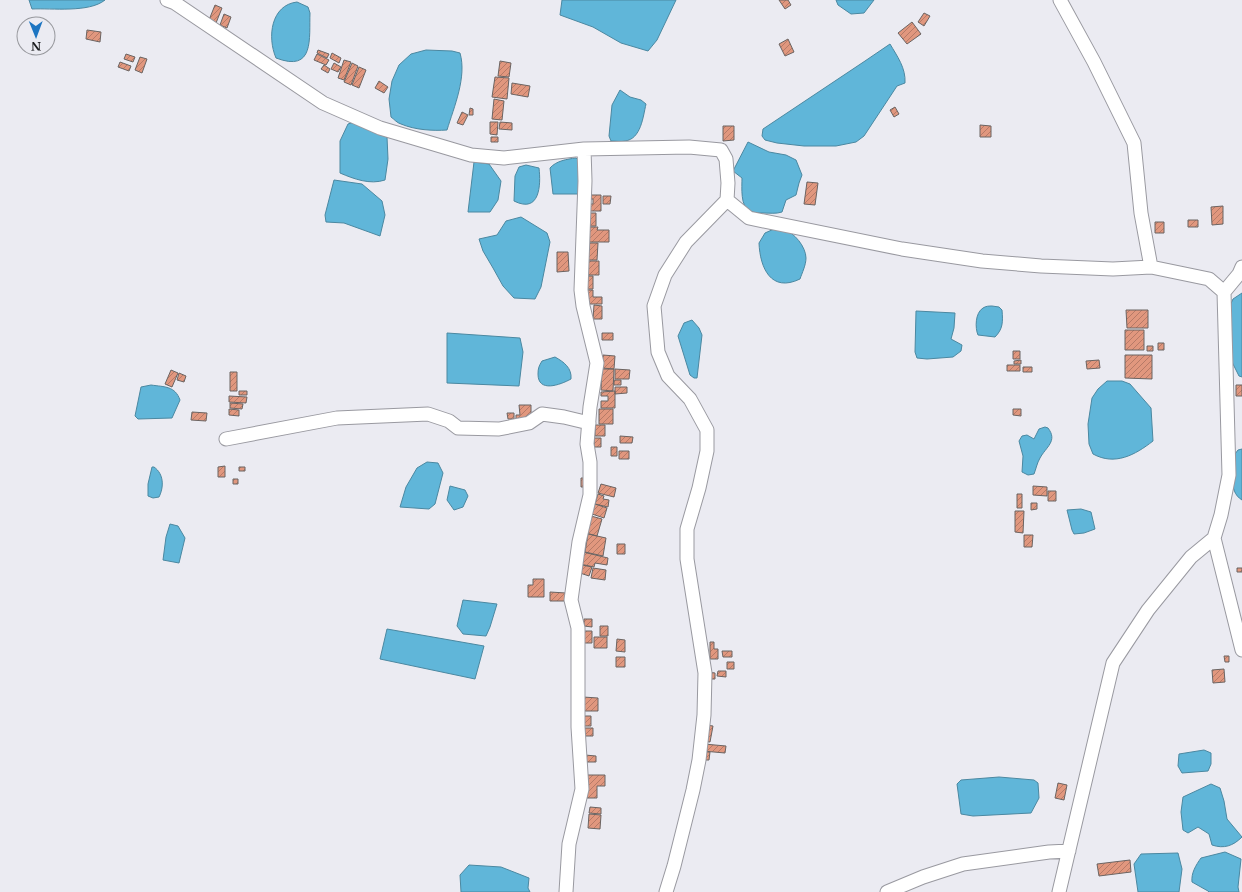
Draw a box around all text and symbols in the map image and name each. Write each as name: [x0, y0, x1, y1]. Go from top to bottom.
north arrow: [16, 16, 56, 56]
text: N: [30, 39, 41, 53]

